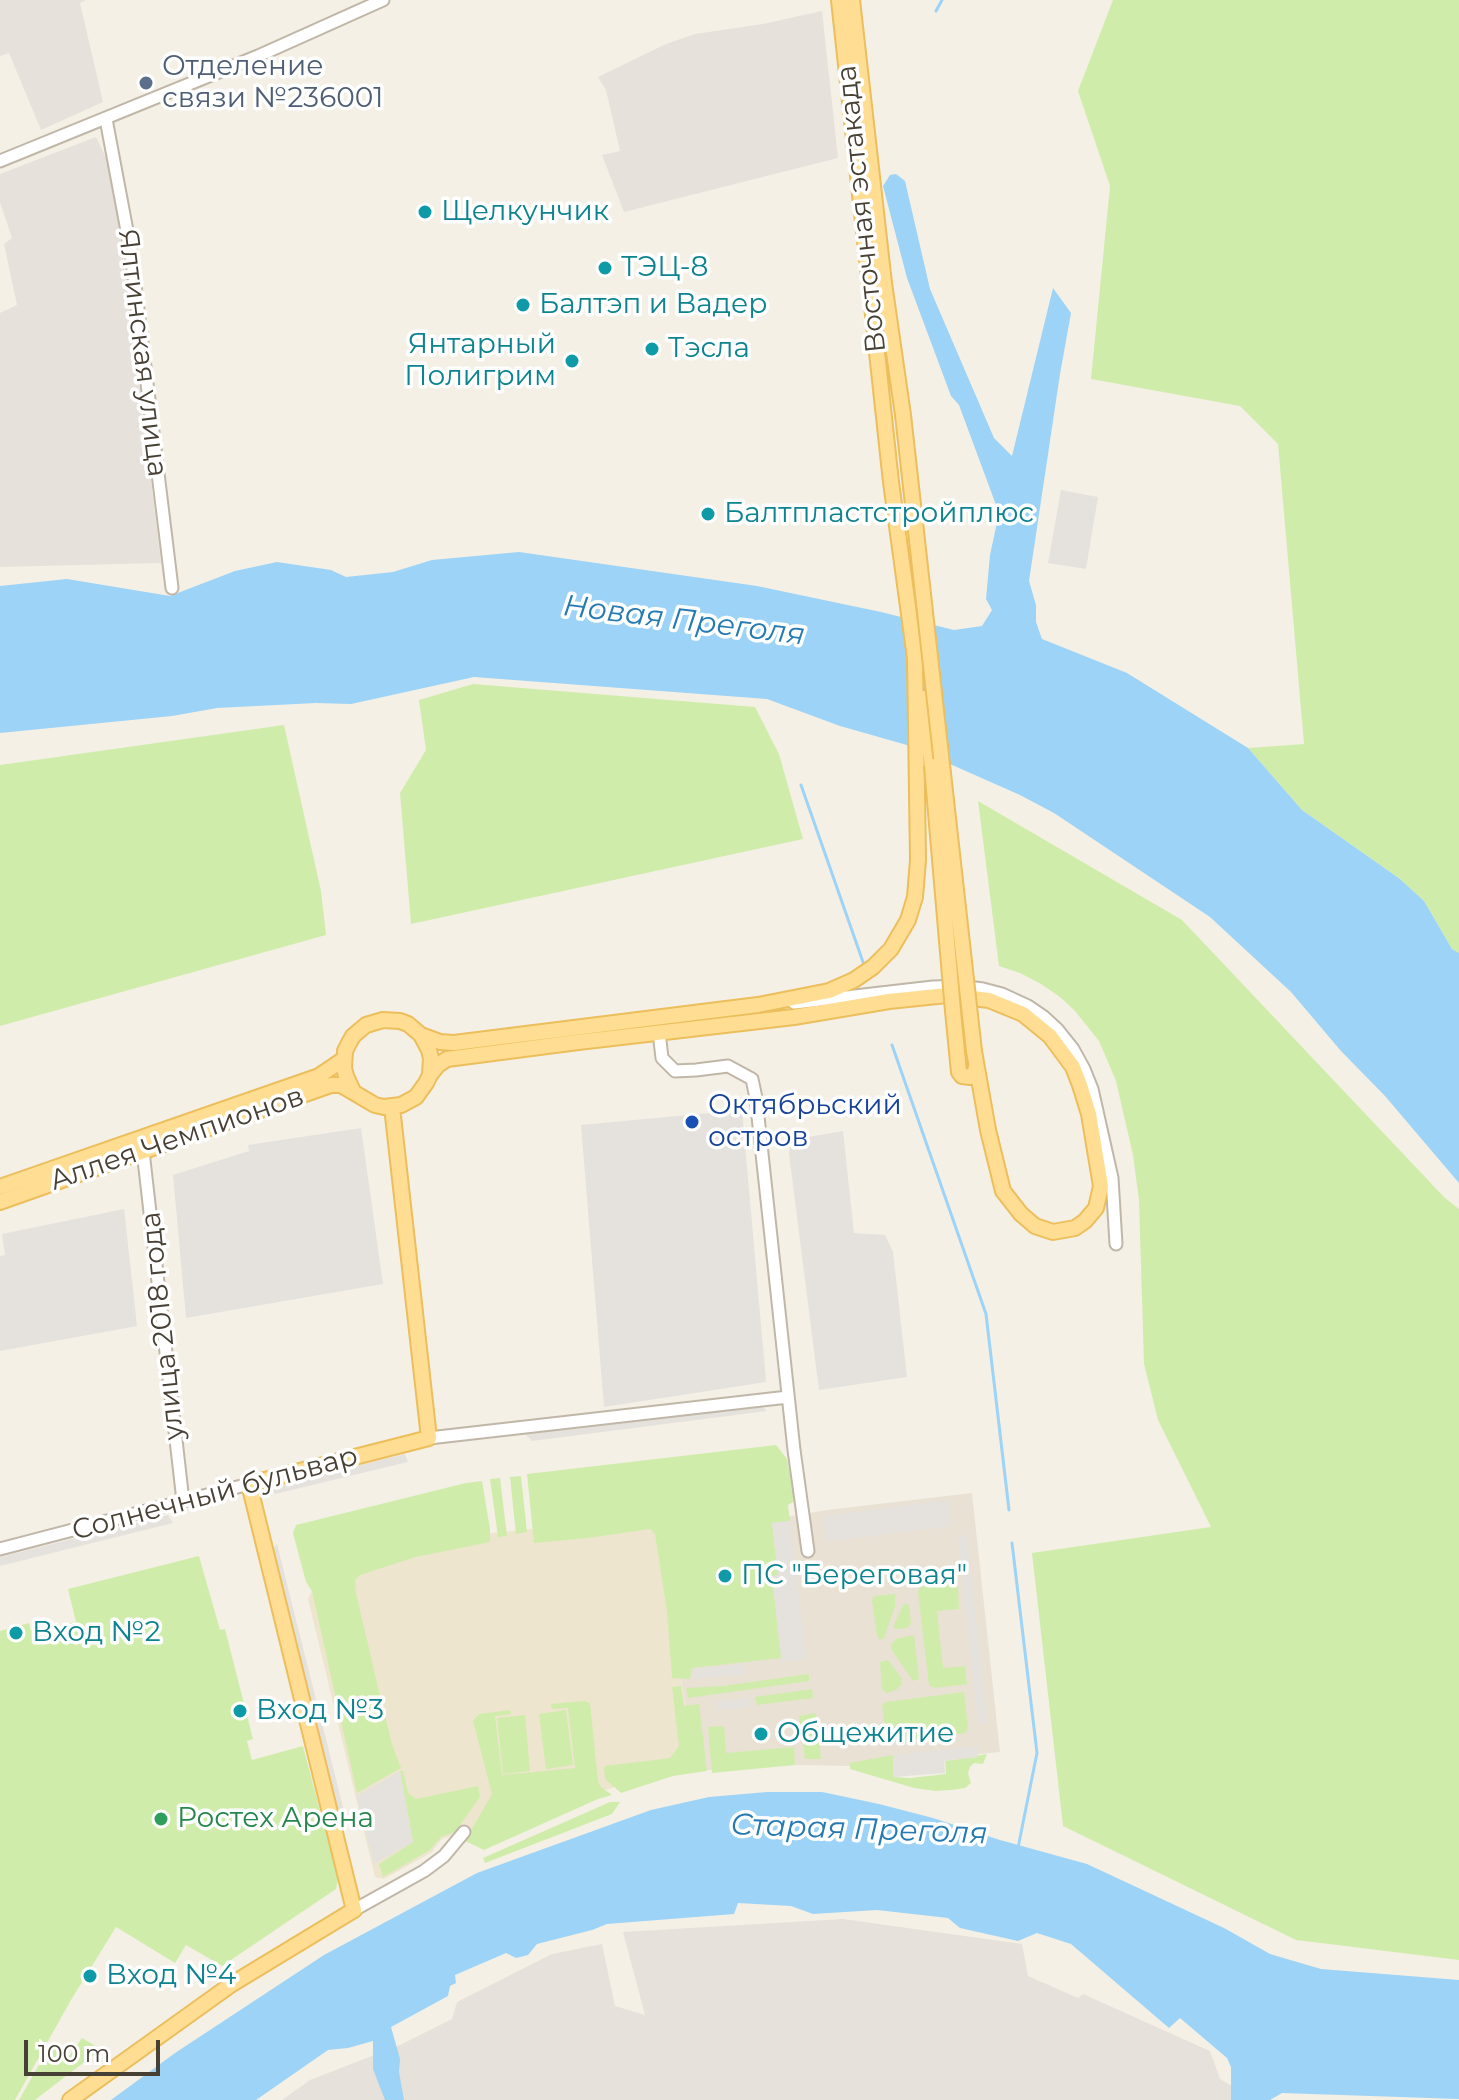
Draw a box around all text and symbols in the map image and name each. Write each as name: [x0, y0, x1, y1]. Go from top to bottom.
place label: Отделение связи №236001: [162, 50, 383, 116]
street label: Восточная эстакада: [830, 64, 894, 354]
marker: Отделение связи №236001: [137, 74, 155, 92]
place label: Щелкунчик: [441, 195, 609, 229]
marker: Щелкунчик: [416, 203, 434, 221]
street label: Ялтинская улица: [110, 227, 174, 479]
place label: ТЭЦ-8: [621, 251, 708, 285]
marker: ТЭЦ-8: [596, 259, 614, 277]
place label: Балтэп и Вадер: [539, 288, 767, 322]
marker: Балтэп и Вадер: [514, 296, 532, 314]
place label: Янтарный Полигрим: [404, 328, 556, 394]
place label: Тэсла: [668, 332, 750, 366]
marker: Тэсла: [643, 340, 661, 358]
marker: Янтарный Полигрим: [563, 352, 581, 370]
place label: Балтпластстройплюс: [724, 497, 1034, 531]
marker: Балтпластстройплюс: [699, 505, 717, 523]
water label: Новая Преголя: [561, 588, 807, 654]
street label: Аллея Чемпионов: [46, 1080, 308, 1198]
place label: Октябрьский остров: [708, 1089, 902, 1155]
marker: Октябрьский остров: [683, 1113, 701, 1131]
street label: улица 2018 года: [134, 1210, 192, 1442]
street label: Солнечный бульвар: [69, 1440, 361, 1548]
place label: ПС "Береговая": [741, 1559, 967, 1593]
marker: ПС "Береговая": [716, 1567, 734, 1585]
place label: Вход №2: [32, 1616, 161, 1650]
marker: Вход №2: [7, 1624, 25, 1642]
place label: Вход №3: [256, 1694, 384, 1728]
marker: Вход №3: [231, 1702, 249, 1720]
place label: Общежитие: [777, 1717, 954, 1751]
marker: Общежитие: [752, 1725, 770, 1743]
place label: Ростех Арена: [177, 1802, 374, 1836]
water label: Старая Преголя: [730, 1808, 988, 1852]
marker: Ростех Арена: [152, 1810, 170, 1828]
place label: Вход №4: [106, 1959, 236, 1993]
marker: Вход №4: [81, 1967, 99, 1985]
scale bar: [28, 2024, 164, 2074]
text: 100 m: [38, 2039, 110, 2068]

